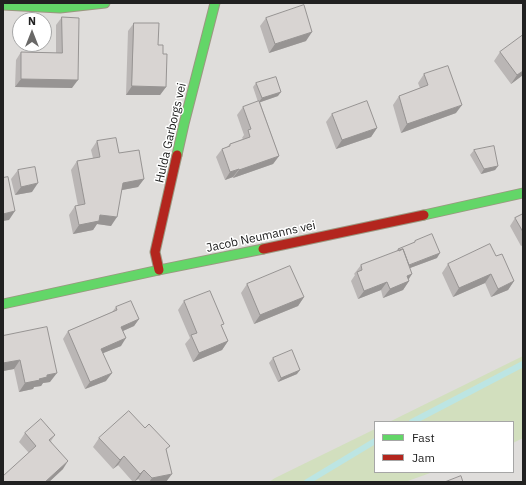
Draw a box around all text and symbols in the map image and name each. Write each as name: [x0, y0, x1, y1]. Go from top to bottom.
north arrow: [12, 12, 52, 52]
text: N: [28, 14, 36, 28]
street label: Hulda Garborgs vei: [152, 82, 190, 184]
street label: Jacob Neumanns vei: [205, 218, 317, 256]
legend: [374, 421, 514, 473]
text: Fast: [412, 430, 435, 445]
text: Jam: [412, 450, 435, 465]

